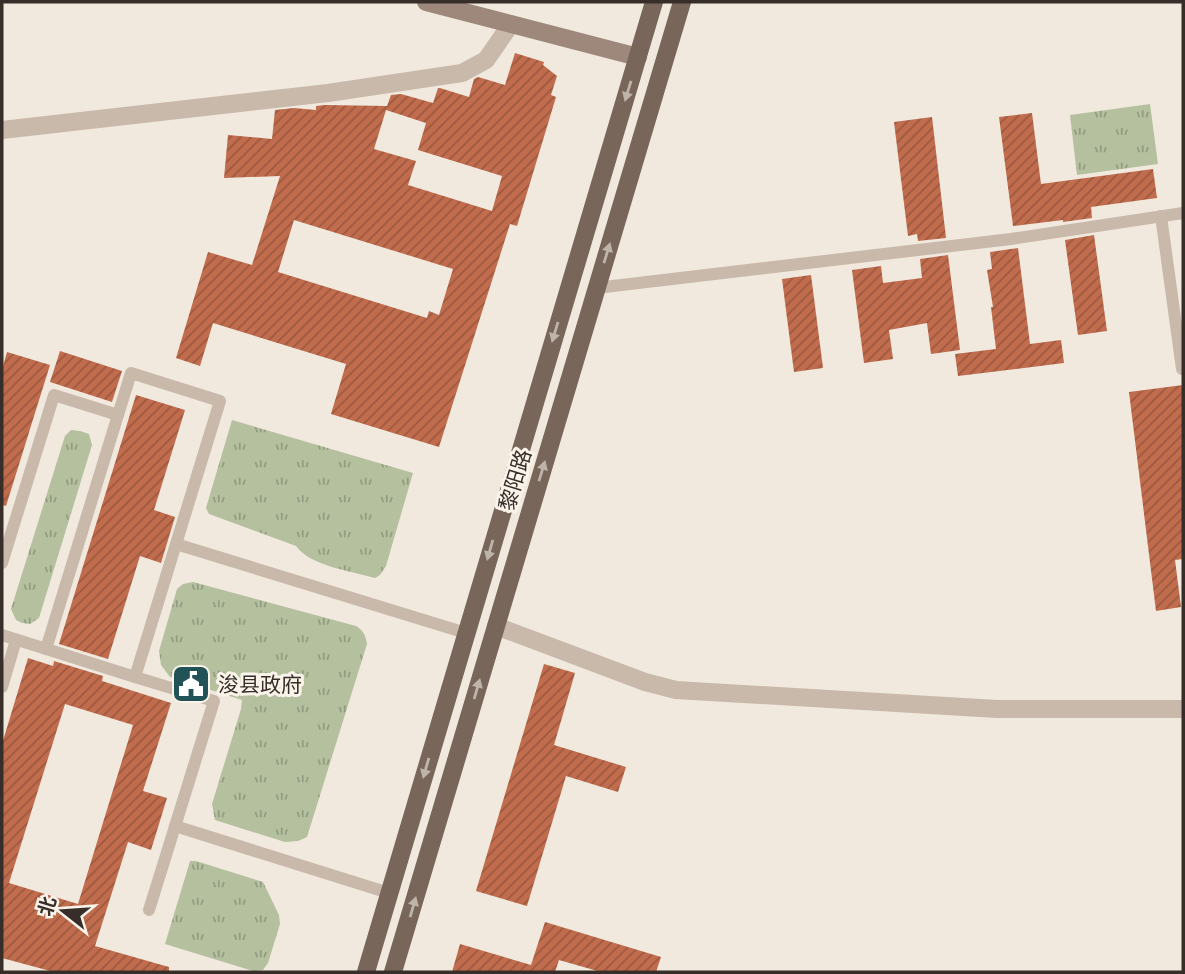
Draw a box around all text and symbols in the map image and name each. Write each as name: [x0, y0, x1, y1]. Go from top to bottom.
one-way arrow: [622, 80, 632, 101]
one-way arrow: [602, 242, 612, 263]
one-way arrow: [550, 322, 560, 343]
street label: 黎阳路: [493, 446, 537, 514]
one-way arrow: [537, 460, 547, 481]
one-way arrow: [485, 540, 495, 561]
public building icon: 浚县政府: [170, 663, 212, 705]
place label: 浚县政府: [218, 671, 302, 698]
one-way arrow: [473, 678, 483, 699]
one-way arrow: [420, 758, 431, 780]
north arrow: [28, 876, 98, 946]
text: 北: [32, 893, 62, 919]
one-way arrow: [408, 896, 418, 917]

